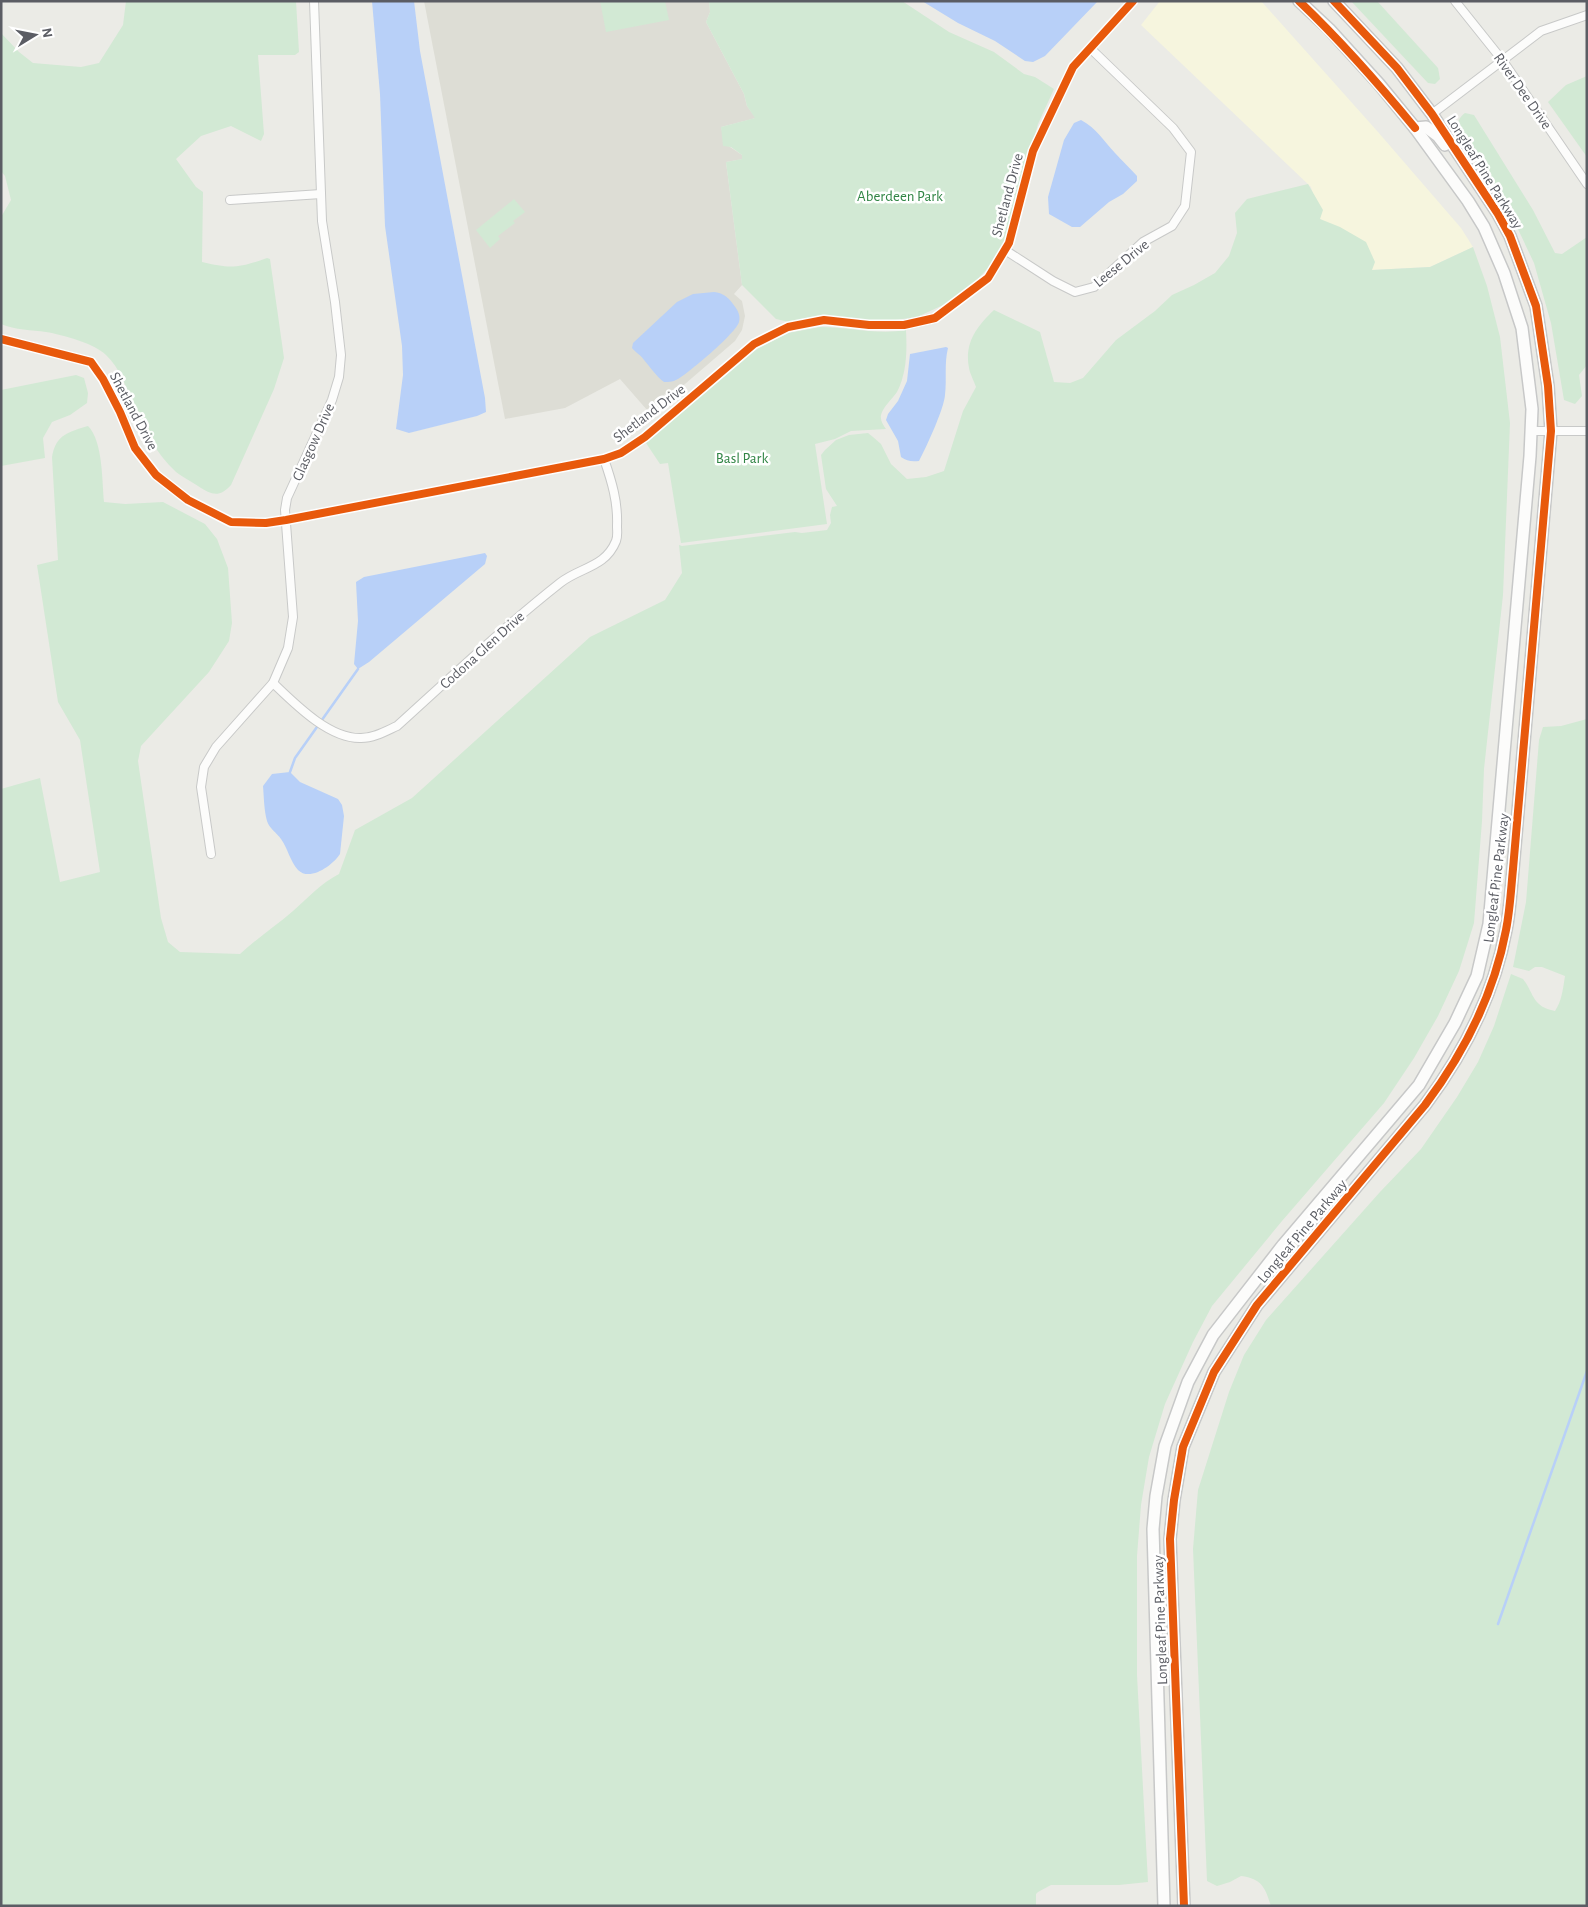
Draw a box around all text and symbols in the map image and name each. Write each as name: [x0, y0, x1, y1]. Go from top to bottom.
north arrow: [10, 10, 60, 60]
text: N: [39, 27, 55, 39]
street label: River Dee Drive: [1491, 50, 1554, 132]
street label: Longleaf Pine Parkway: [1444, 113, 1526, 232]
street label: Shetland Drive: [989, 152, 1026, 239]
park label: Aberdeen Park: [857, 189, 943, 204]
street label: Leese Drive: [1091, 237, 1152, 290]
street label: Shetland Drive: [107, 370, 160, 453]
street label: Shetland Drive: [610, 381, 688, 445]
street label: Glasgow Drive: [290, 401, 337, 483]
park label: Basl Park: [716, 451, 768, 466]
street label: Codona Glen Drive: [437, 609, 527, 692]
street label: Longleaf Pine Parkway: [1481, 812, 1512, 944]
street label: Longleaf Pine Parkway: [1255, 1176, 1350, 1286]
street label: Longleaf Pine Parkway: [1151, 1554, 1170, 1685]

